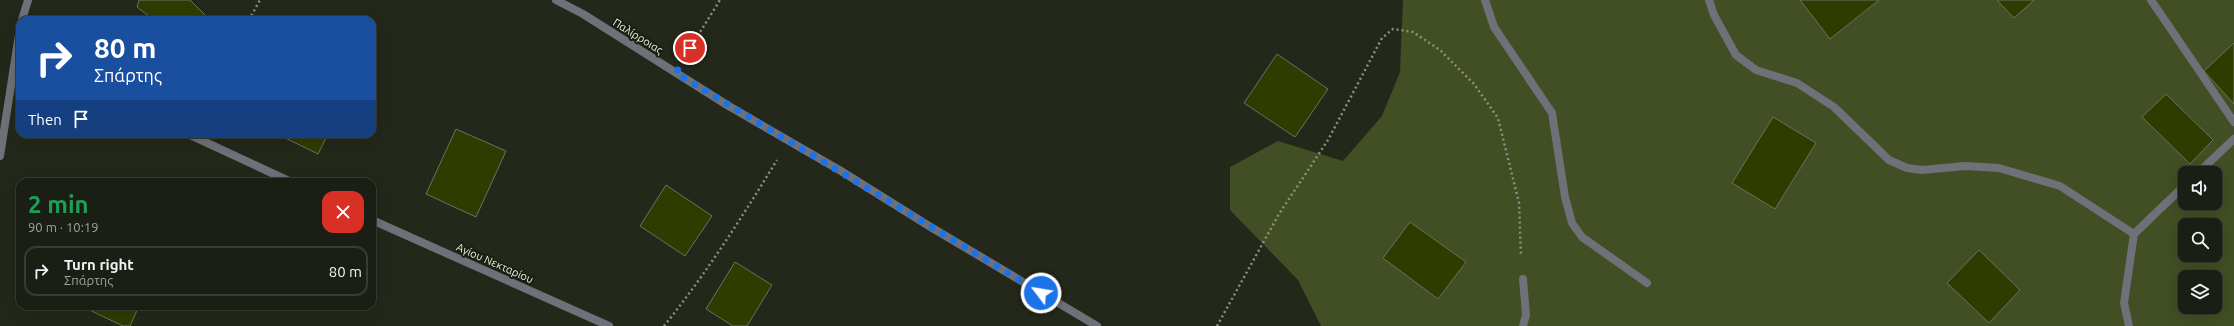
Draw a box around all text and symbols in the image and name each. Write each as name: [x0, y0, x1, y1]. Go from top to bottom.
street label: Παλίρροιας: [610, 16, 665, 57]
pin: [673, 31, 707, 65]
icon: right: [28, 32, 80, 84]
text: 80 m: [94, 32, 156, 63]
icon: arrive: [679, 37, 701, 59]
text: Σπάρτης: [94, 65, 162, 85]
icon: arrive: [70, 108, 92, 130]
text: Then: [28, 111, 62, 128]
map controls: [2178, 166, 2222, 314]
button: sound: [2178, 166, 2222, 210]
text: 2 min: [28, 191, 89, 218]
button: close: [322, 191, 364, 233]
button: search: [2178, 218, 2222, 262]
text: 90 m · 10:19: [28, 220, 99, 234]
street label: Αγίου Νεκταρίου: [455, 241, 535, 285]
text: Turn right: [64, 256, 134, 273]
icon: right: [30, 260, 52, 282]
text: 80 m: [329, 263, 362, 280]
button: layers: [2178, 270, 2222, 314]
position arrow: [1020, 272, 1062, 314]
text: Σπάρτης: [64, 273, 113, 287]

